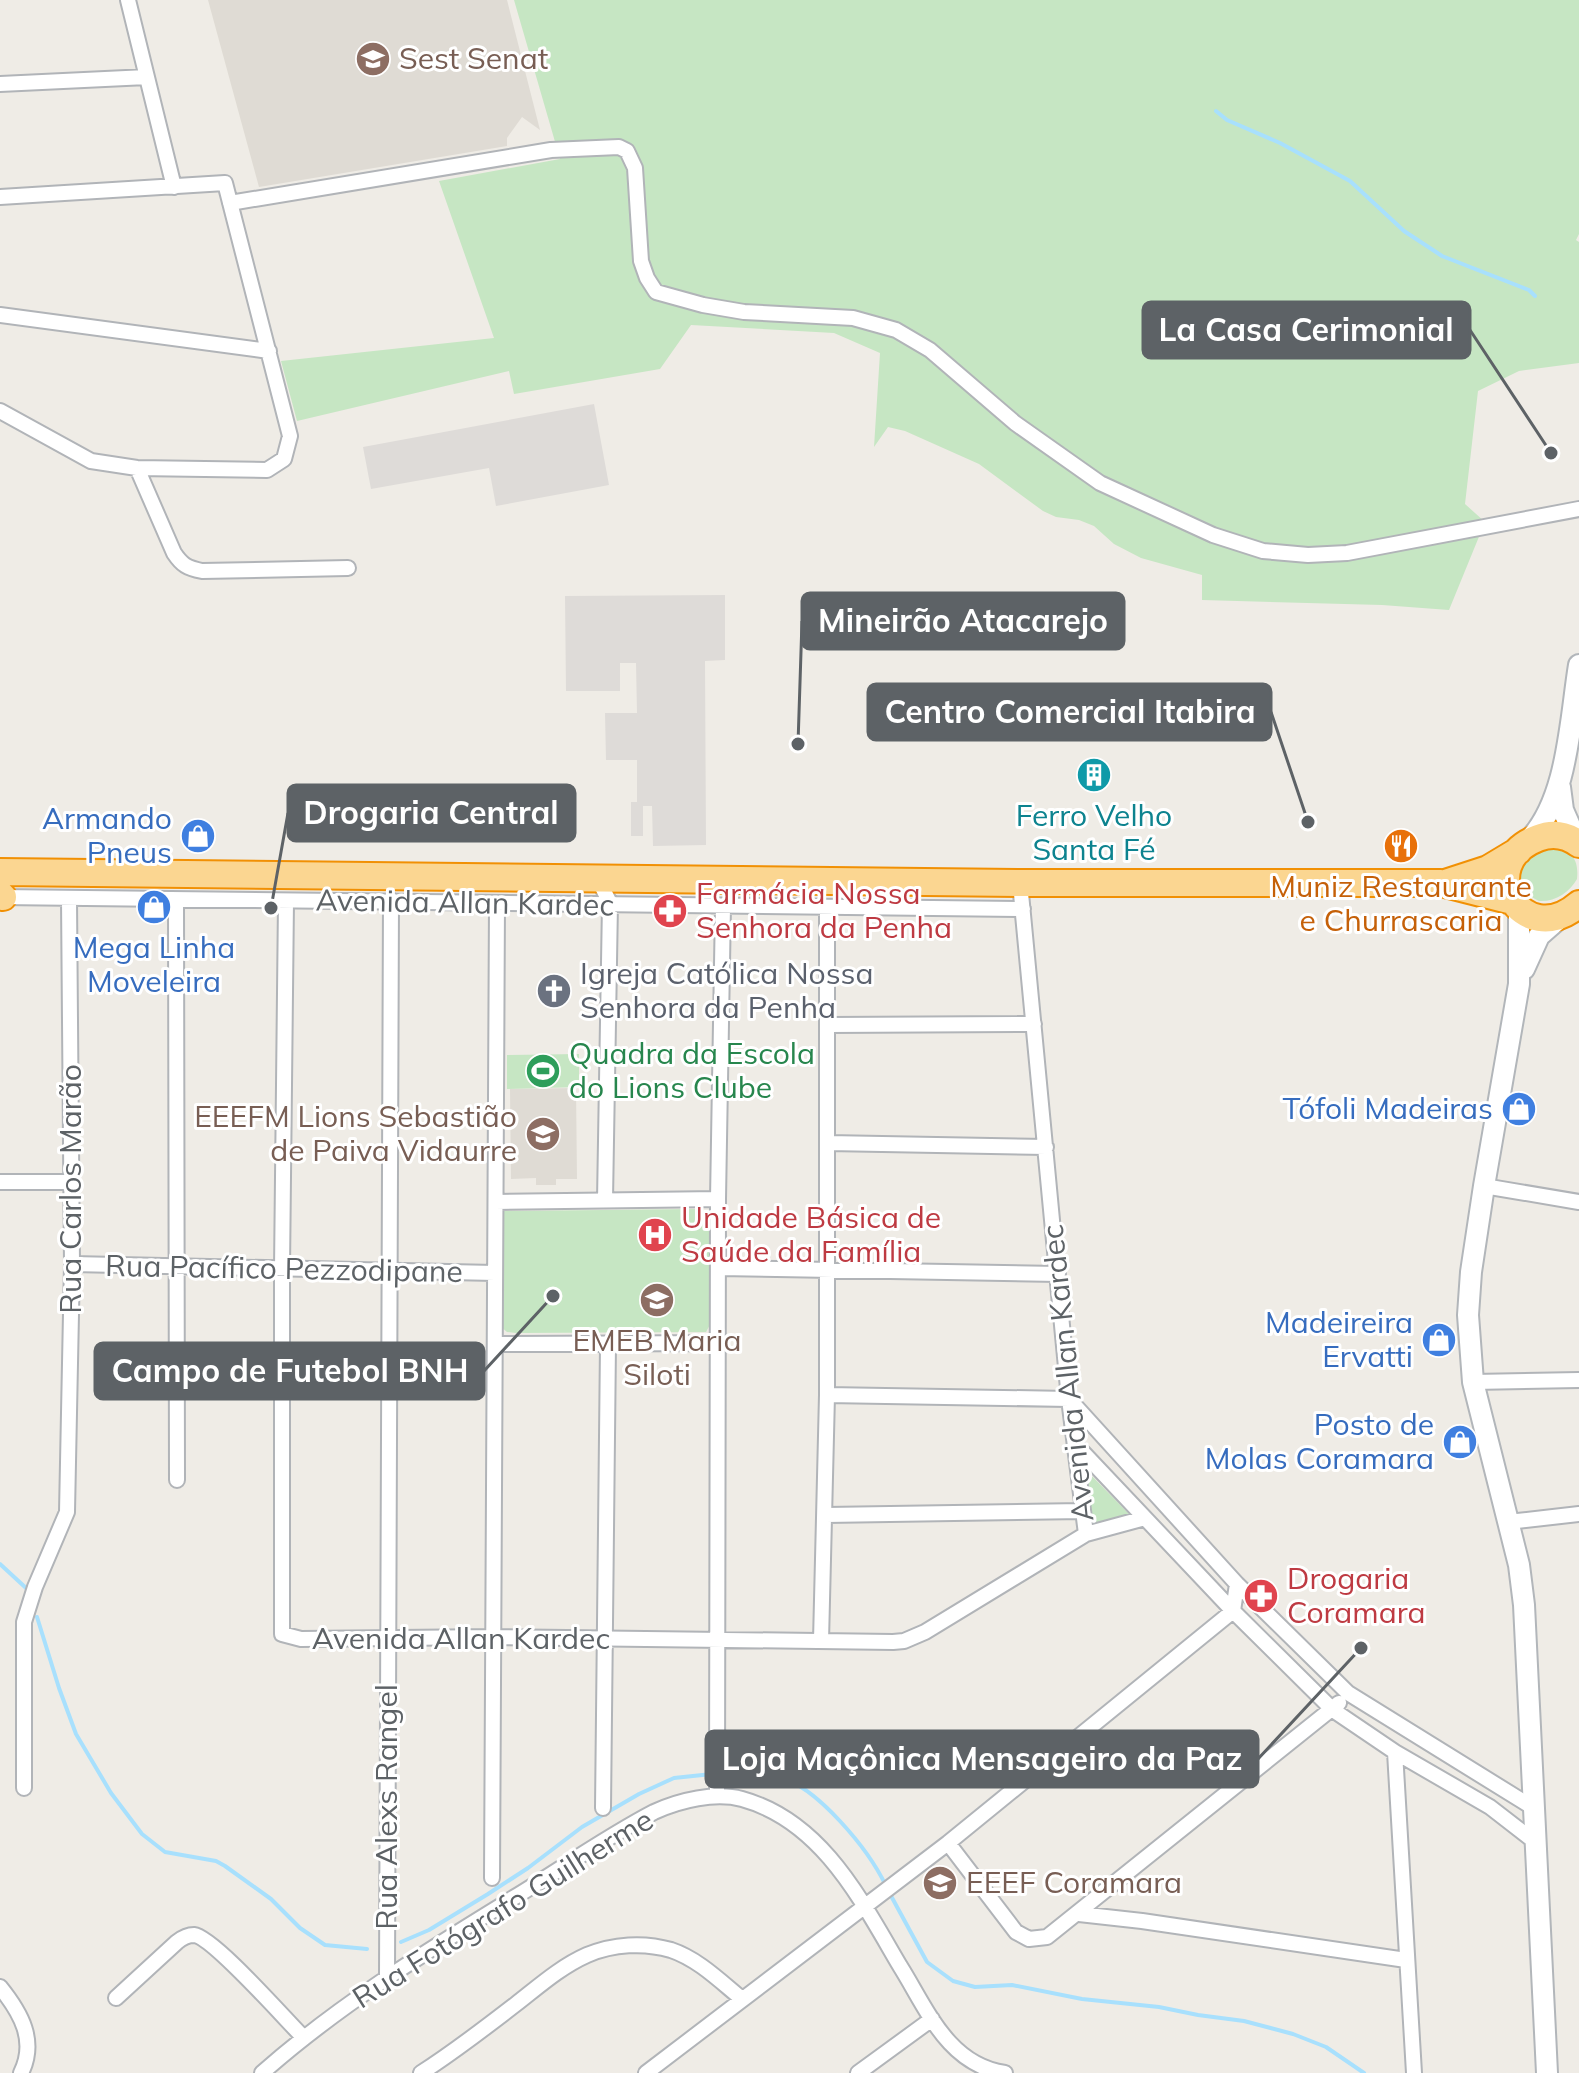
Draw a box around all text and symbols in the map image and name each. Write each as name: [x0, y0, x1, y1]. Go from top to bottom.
place label: Sest Senat: [399, 39, 548, 77]
school or university icon: Sest Senat: [354, 40, 392, 78]
callout: La Casa Cerimonial: [1143, 302, 1470, 358]
text: La Casa Cerimonial: [1158, 309, 1454, 349]
callout: Mineirão Atacarejo: [802, 593, 1124, 649]
text: Mineirão Atacarejo: [818, 600, 1108, 640]
callout: Centro Comercial Itabira: [868, 684, 1271, 740]
text: Centro Comercial Itabira: [884, 691, 1256, 731]
building icon: Ferro Velho Santa Fé: [1075, 756, 1113, 794]
callout: Drogaria Central: [288, 785, 575, 841]
text: Drogaria Central: [303, 792, 559, 832]
place label: Ferro Velho Santa Fé: [1016, 796, 1172, 868]
place label: Armando Pneus: [42, 799, 172, 871]
shop icon: Armando Pneus: [179, 817, 217, 855]
restaurant icon: Muniz Restaurante e Churrascaria: [1382, 827, 1420, 865]
place label: Muniz Restaurante e Churrascaria: [1270, 867, 1532, 939]
place label: Farmácia Nossa Senhora da Penha: [696, 874, 952, 946]
street label: Avenida Allan Kardec: [315, 880, 615, 924]
shop icon: Mega Linha Moveleira: [135, 888, 173, 926]
pharmacy icon: Farmácia Nossa Senhora da Penha: [651, 892, 689, 930]
place label: Mega Linha Moveleira: [73, 928, 235, 1000]
place label: Igreja Católica Nossa Senhora da Penha: [580, 954, 874, 1026]
church icon: Igreja Católica Nossa Senhora da Penha: [535, 972, 573, 1010]
place label: Quadra da Escola do Lions Clube: [569, 1034, 815, 1106]
sports icon: Quadra da Escola do Lions Clube: [524, 1052, 562, 1090]
street label: Rua Carlos Marão: [51, 1064, 89, 1314]
place label: Tófoli Madeiras: [1282, 1089, 1493, 1127]
shop icon: Tófoli Madeiras: [1500, 1090, 1538, 1128]
place label: EEEFM Lions Sebastião de Paiva Vidaurre: [194, 1097, 517, 1169]
school or university icon: EEEFM Lions Sebastião de Paiva Vidaurre: [524, 1115, 562, 1153]
place label: Unidade Básica de Saúde da Família: [681, 1198, 941, 1270]
hospital icon: Unidade Básica de Saúde da Família: [636, 1216, 674, 1254]
street label: Avenida Allan Kardec: [1033, 1223, 1102, 1524]
street label: Rua Pacífico Pezzodipane: [105, 1246, 463, 1290]
school or university icon: EMEB Maria Siloti: [638, 1281, 676, 1319]
place label: Madeireira Ervatti: [1265, 1303, 1413, 1375]
place label: EMEB Maria Siloti: [572, 1321, 742, 1393]
shop icon: Madeireira Ervatti: [1420, 1321, 1458, 1359]
callout: Campo de Futebol BNH: [95, 1343, 484, 1399]
text: Campo de Futebol BNH: [111, 1350, 469, 1390]
place label: Posto de Molas Coramara: [1205, 1405, 1434, 1477]
shop icon: Posto de Molas Coramara: [1441, 1423, 1479, 1461]
place label: Drogaria Coramara: [1287, 1559, 1425, 1631]
pharmacy icon: Drogaria Coramara: [1242, 1577, 1280, 1615]
street label: Avenida Allan Kardec: [312, 1619, 610, 1657]
street label: Rua Alexs Rangel: [367, 1684, 405, 1930]
callout: Loja Maçônica Mensageiro da Paz: [706, 1731, 1258, 1787]
text: Loja Maçônica Mensageiro da Paz: [722, 1738, 1242, 1778]
street label: Rua Fotógrafo Guilherme: [345, 1800, 660, 2016]
place label: EEEF Coramara: [966, 1863, 1182, 1901]
school or university icon: EEEF Coramara: [921, 1864, 959, 1902]

